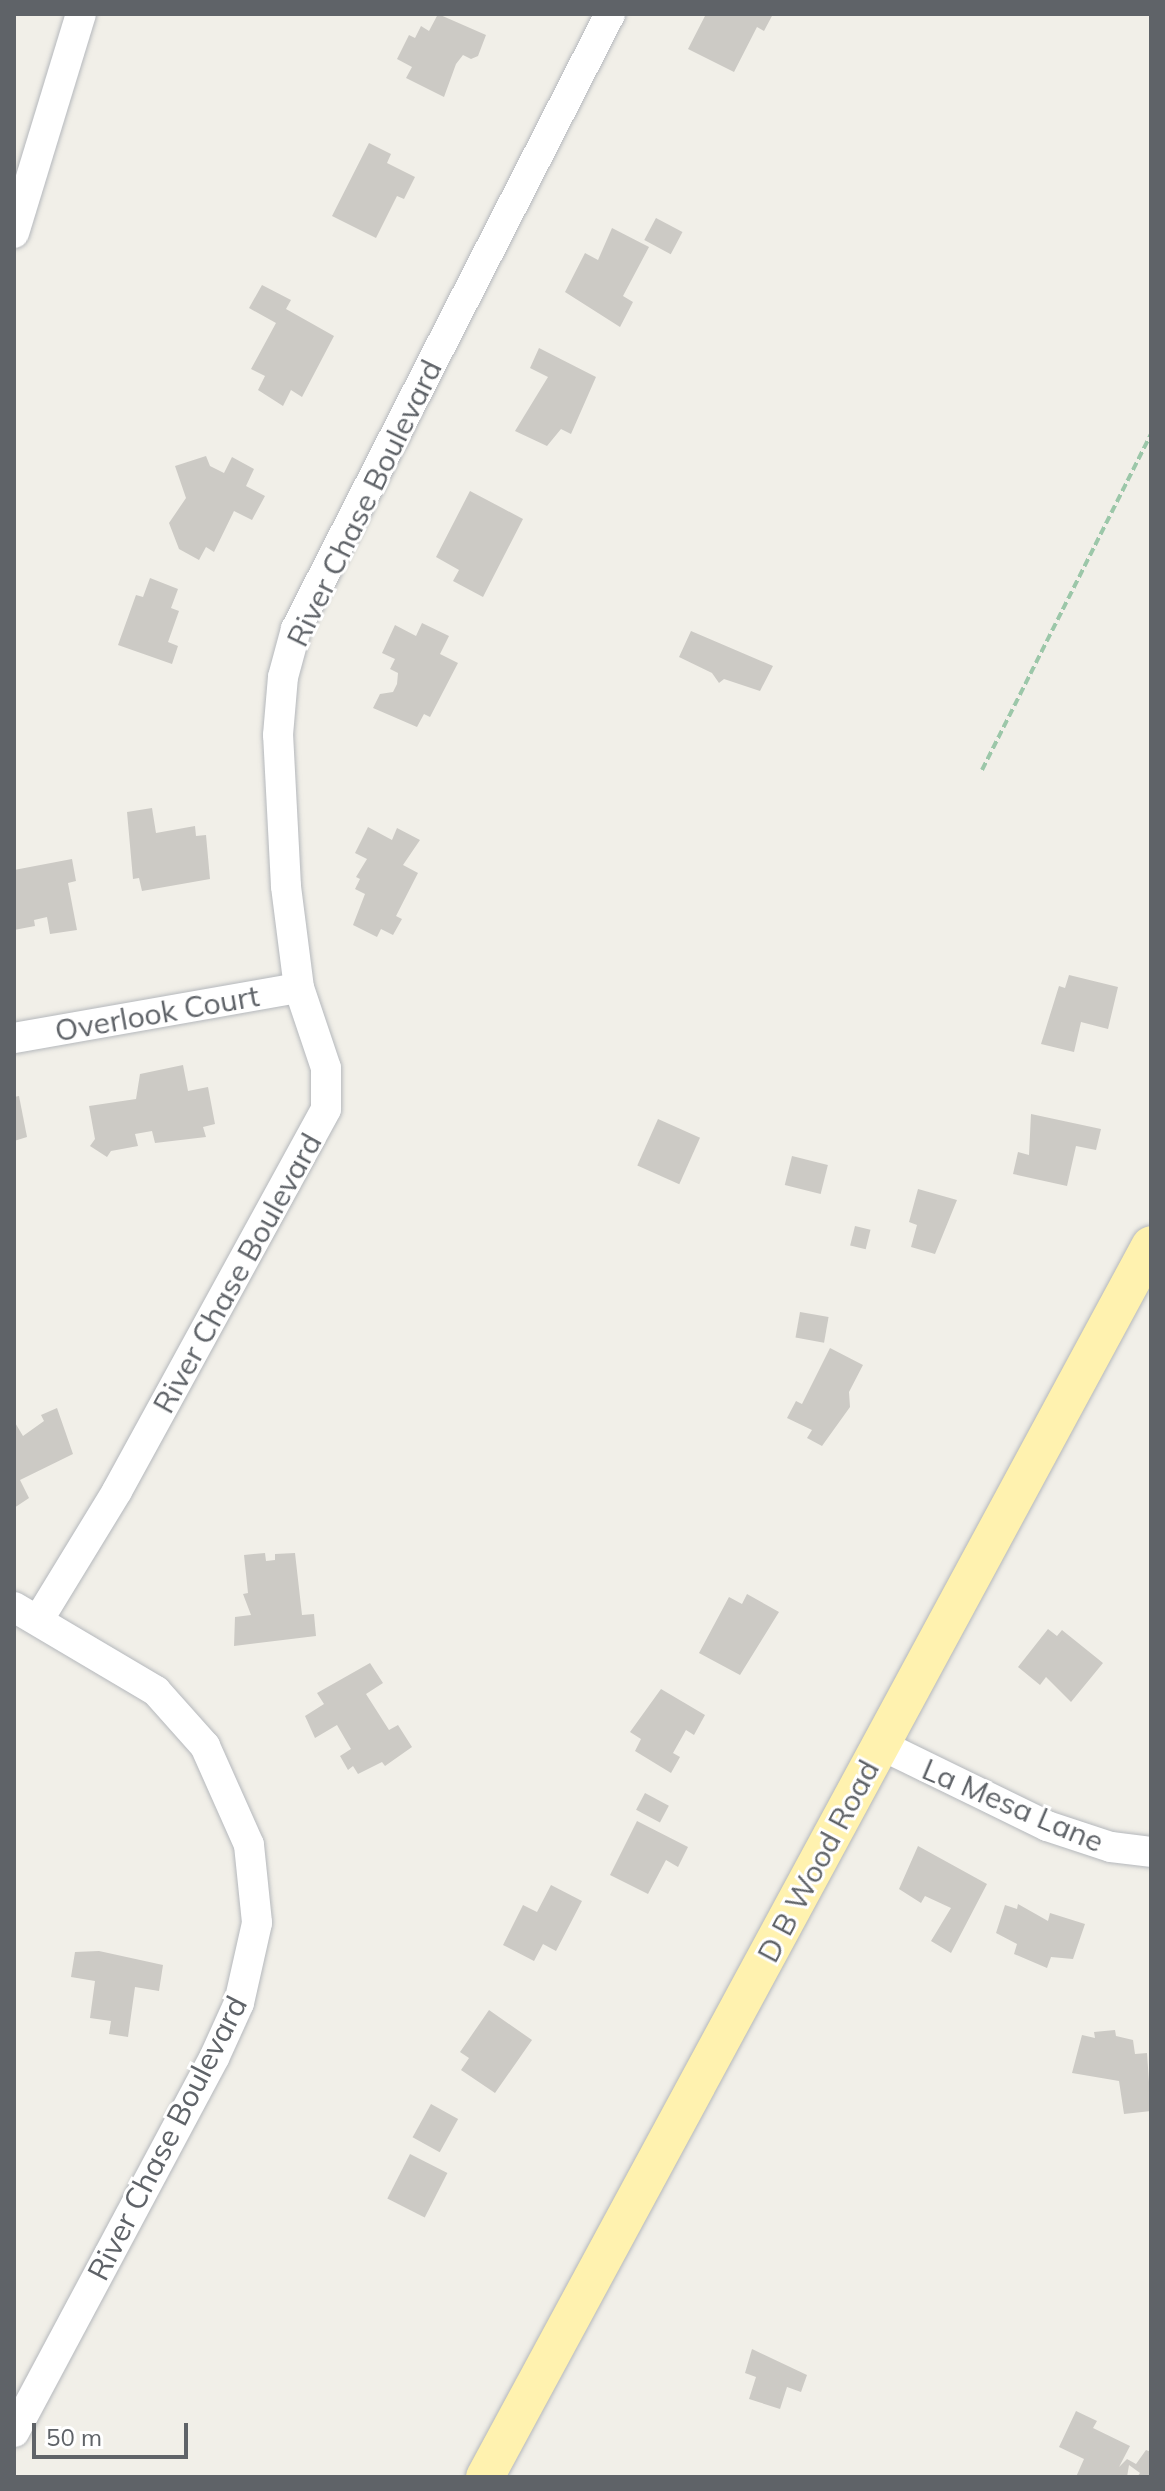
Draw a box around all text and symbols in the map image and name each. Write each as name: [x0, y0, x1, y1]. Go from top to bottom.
street label: River Chase Boulevard: [279, 354, 449, 652]
street label: Overlook Court: [52, 977, 262, 1049]
street label: River Chase Boulevard: [145, 1127, 329, 1419]
street label: La Mesa Lane: [917, 1751, 1109, 1859]
street label: D B Wood Road: [750, 1754, 886, 1968]
street label: River Chase Boulevard: [80, 1990, 254, 2286]
scale bar: [36, 2407, 192, 2457]
text: 50 m: [46, 2422, 102, 2452]

